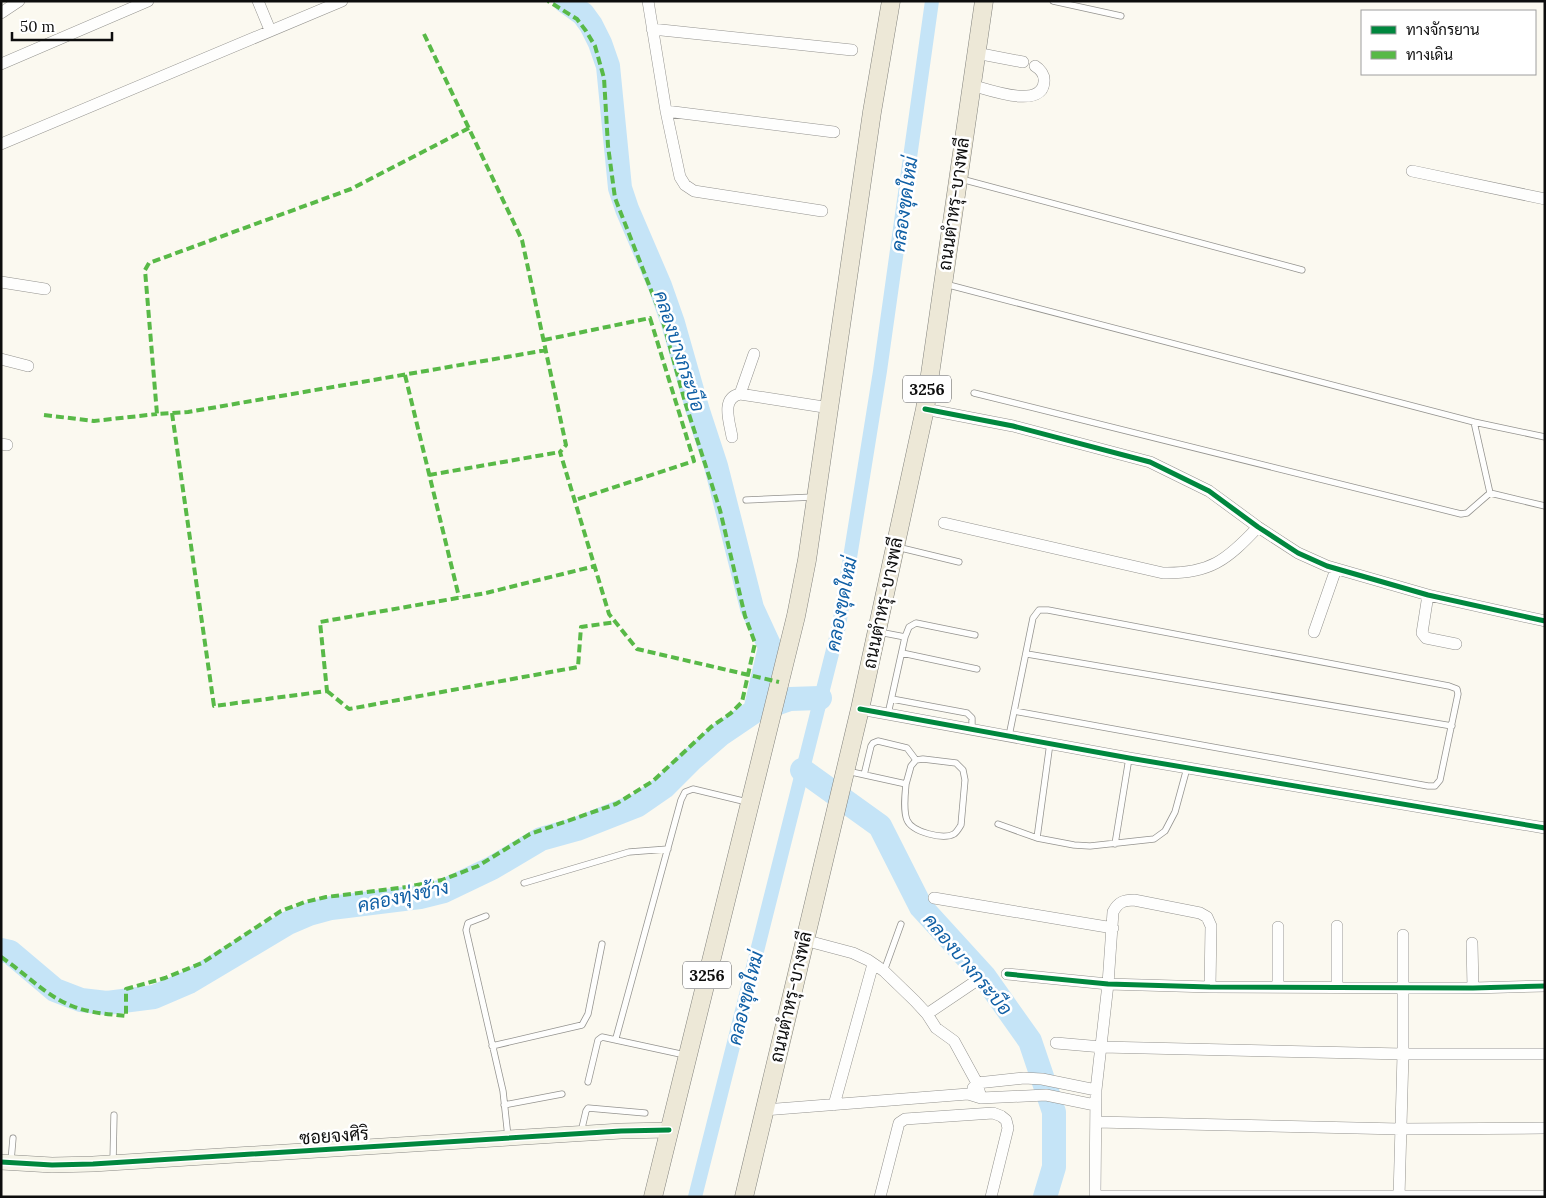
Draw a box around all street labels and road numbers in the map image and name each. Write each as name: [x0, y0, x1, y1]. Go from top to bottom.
street label: ถนนตำหรุ-บางพลี: [932, 136, 975, 272]
road number: 3256: [903, 376, 951, 402]
street label: ถนนตำหรุ-บางพลี: [856, 535, 909, 671]
street label: ถนนตำหรุ-บางพลี: [763, 929, 818, 1065]
road number: 3256: [683, 962, 731, 988]
street label: ซอยจงศิริ: [298, 1122, 370, 1149]

